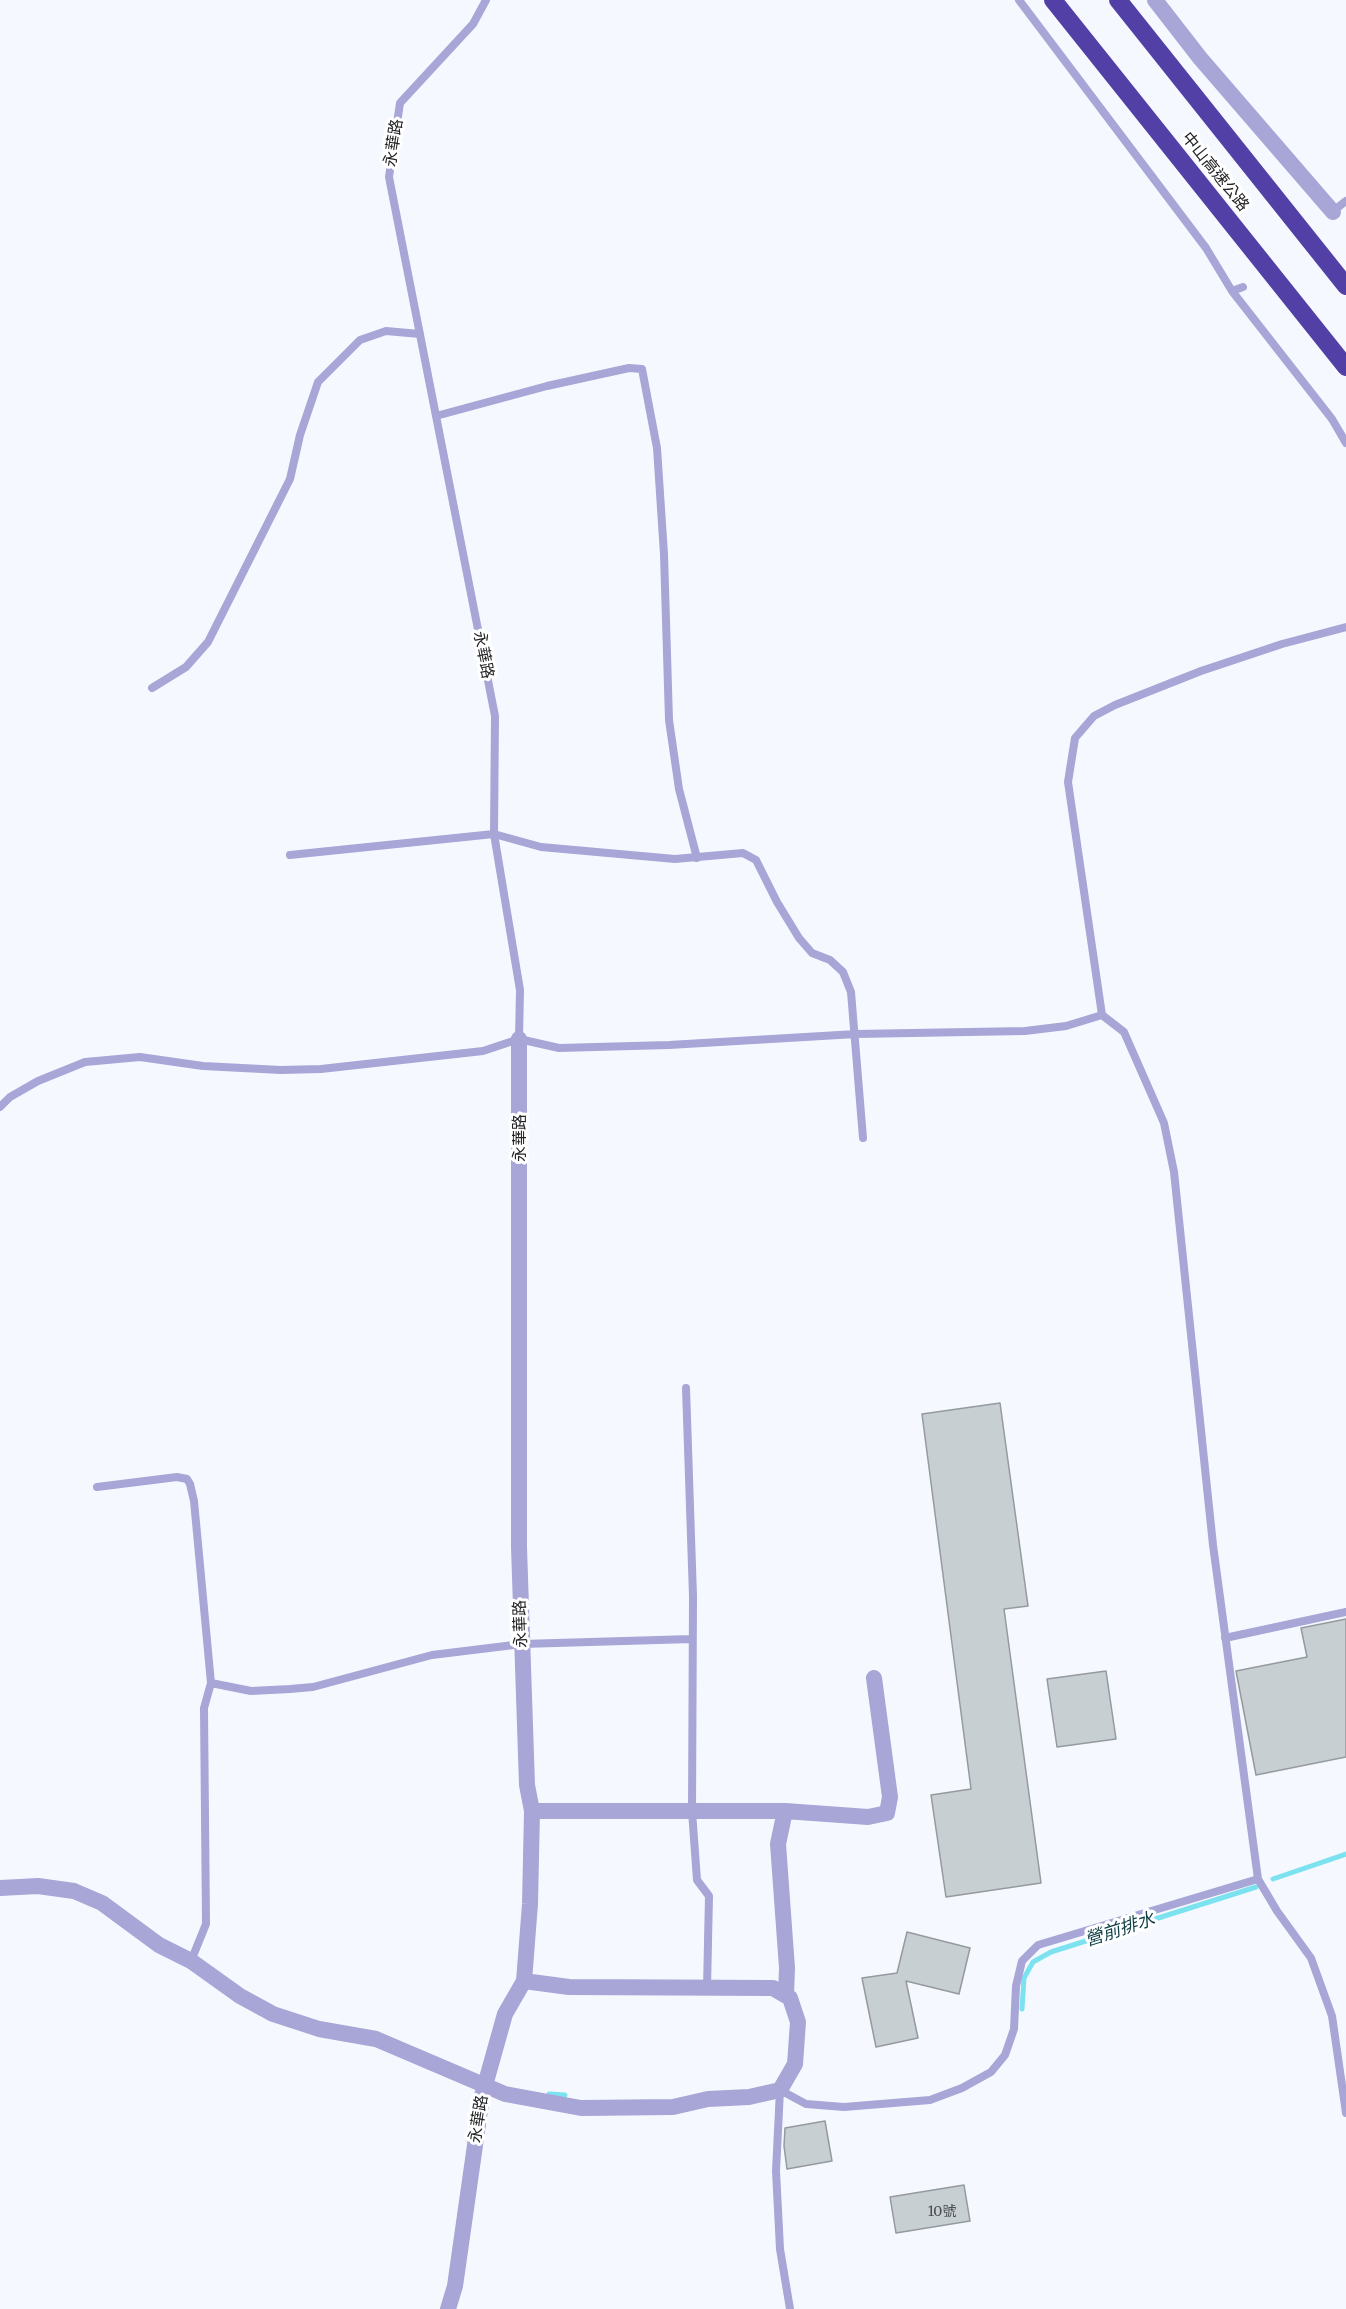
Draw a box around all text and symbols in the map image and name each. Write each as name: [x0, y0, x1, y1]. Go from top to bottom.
street label: 永華路: [381, 118, 407, 168]
street label: 中山高速公路: [1177, 129, 1253, 215]
street label: 永華路: [469, 630, 497, 680]
street label: 永華路: [510, 1114, 530, 1162]
street label: 永華路: [511, 1600, 531, 1648]
water label: 營前排水: [1082, 1909, 1158, 1951]
street label: 永華路: [466, 2094, 492, 2144]
house number: 10號: [928, 2204, 956, 2220]

